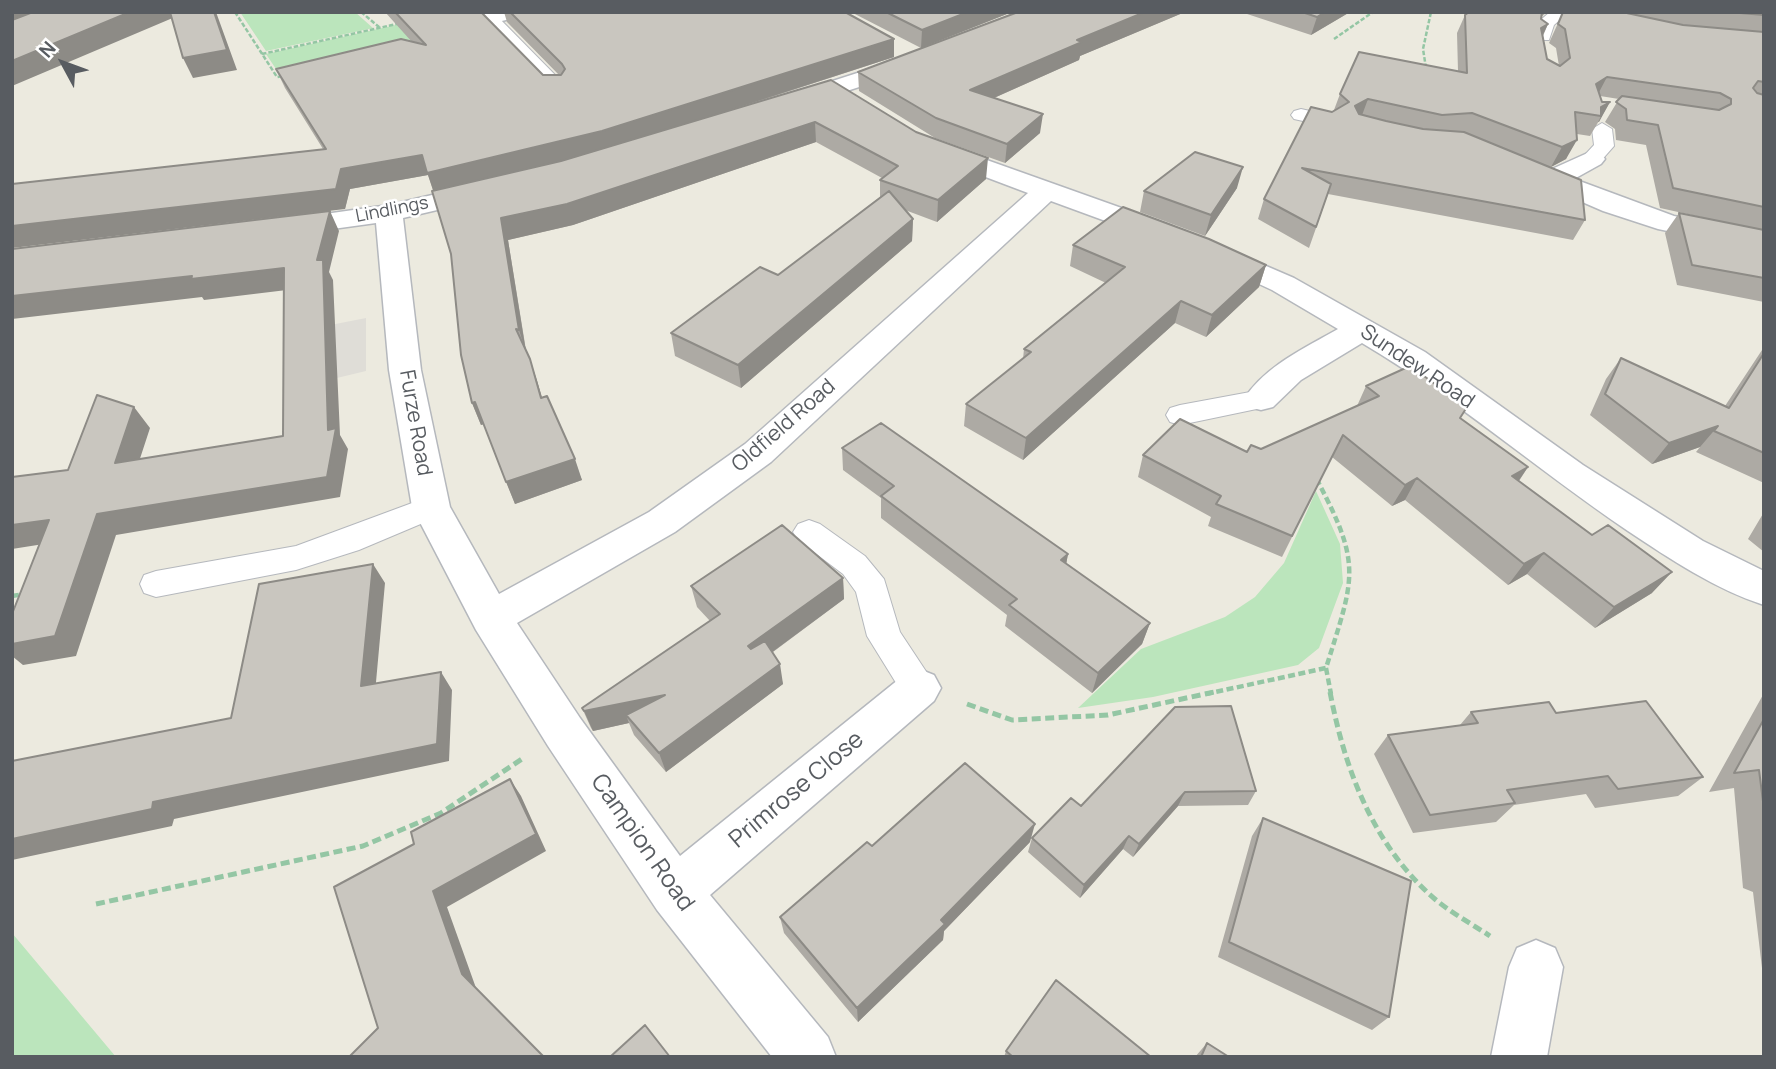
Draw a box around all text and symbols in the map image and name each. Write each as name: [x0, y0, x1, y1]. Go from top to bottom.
north arrow: [28, 28, 98, 98]
text: N: [33, 36, 61, 63]
street label: Lindlings: [354, 192, 430, 228]
street label: Sundew Road: [1355, 320, 1479, 414]
street label: Furze Road: [393, 368, 437, 478]
street label: Oldfield Road: [727, 374, 841, 478]
street label: Primrose Close: [724, 725, 870, 855]
street label: Campion Road: [584, 769, 700, 917]

